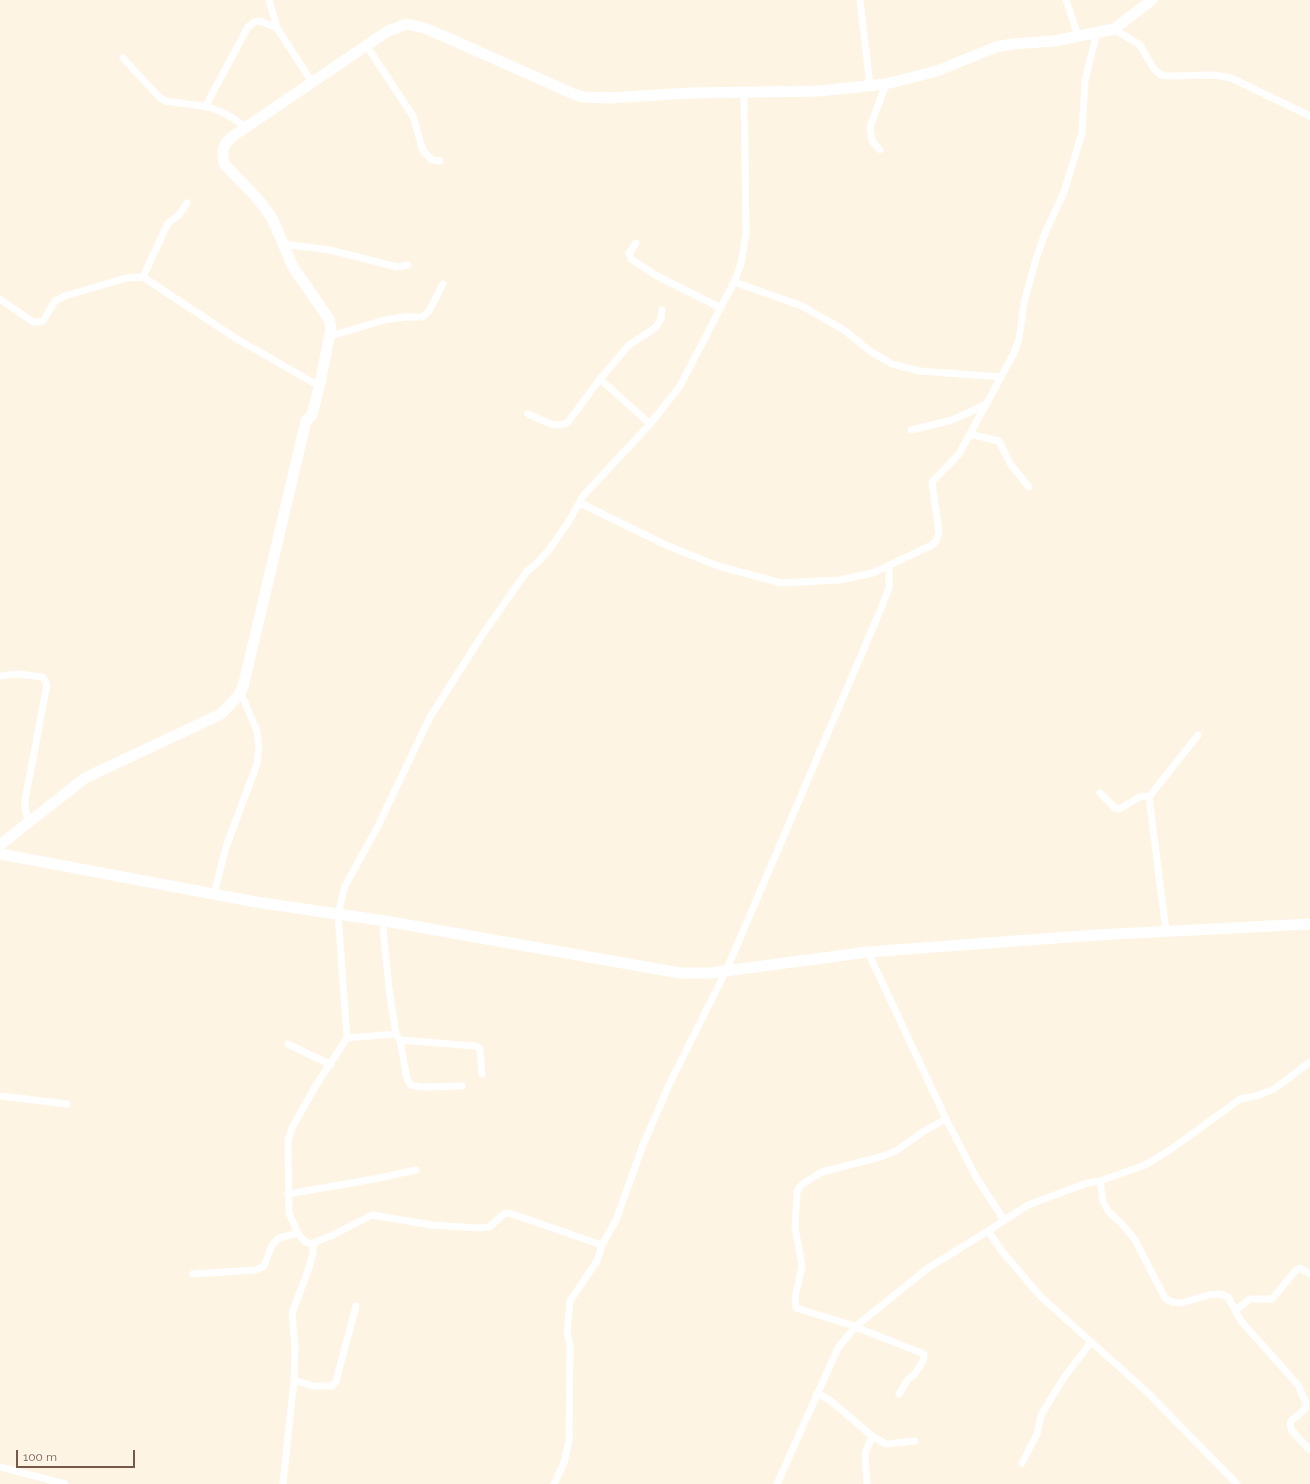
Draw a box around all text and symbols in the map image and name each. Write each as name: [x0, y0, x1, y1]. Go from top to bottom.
scale bar: [18, 1442, 137, 1468]
text: 100 m: [23, 1450, 57, 1464]

